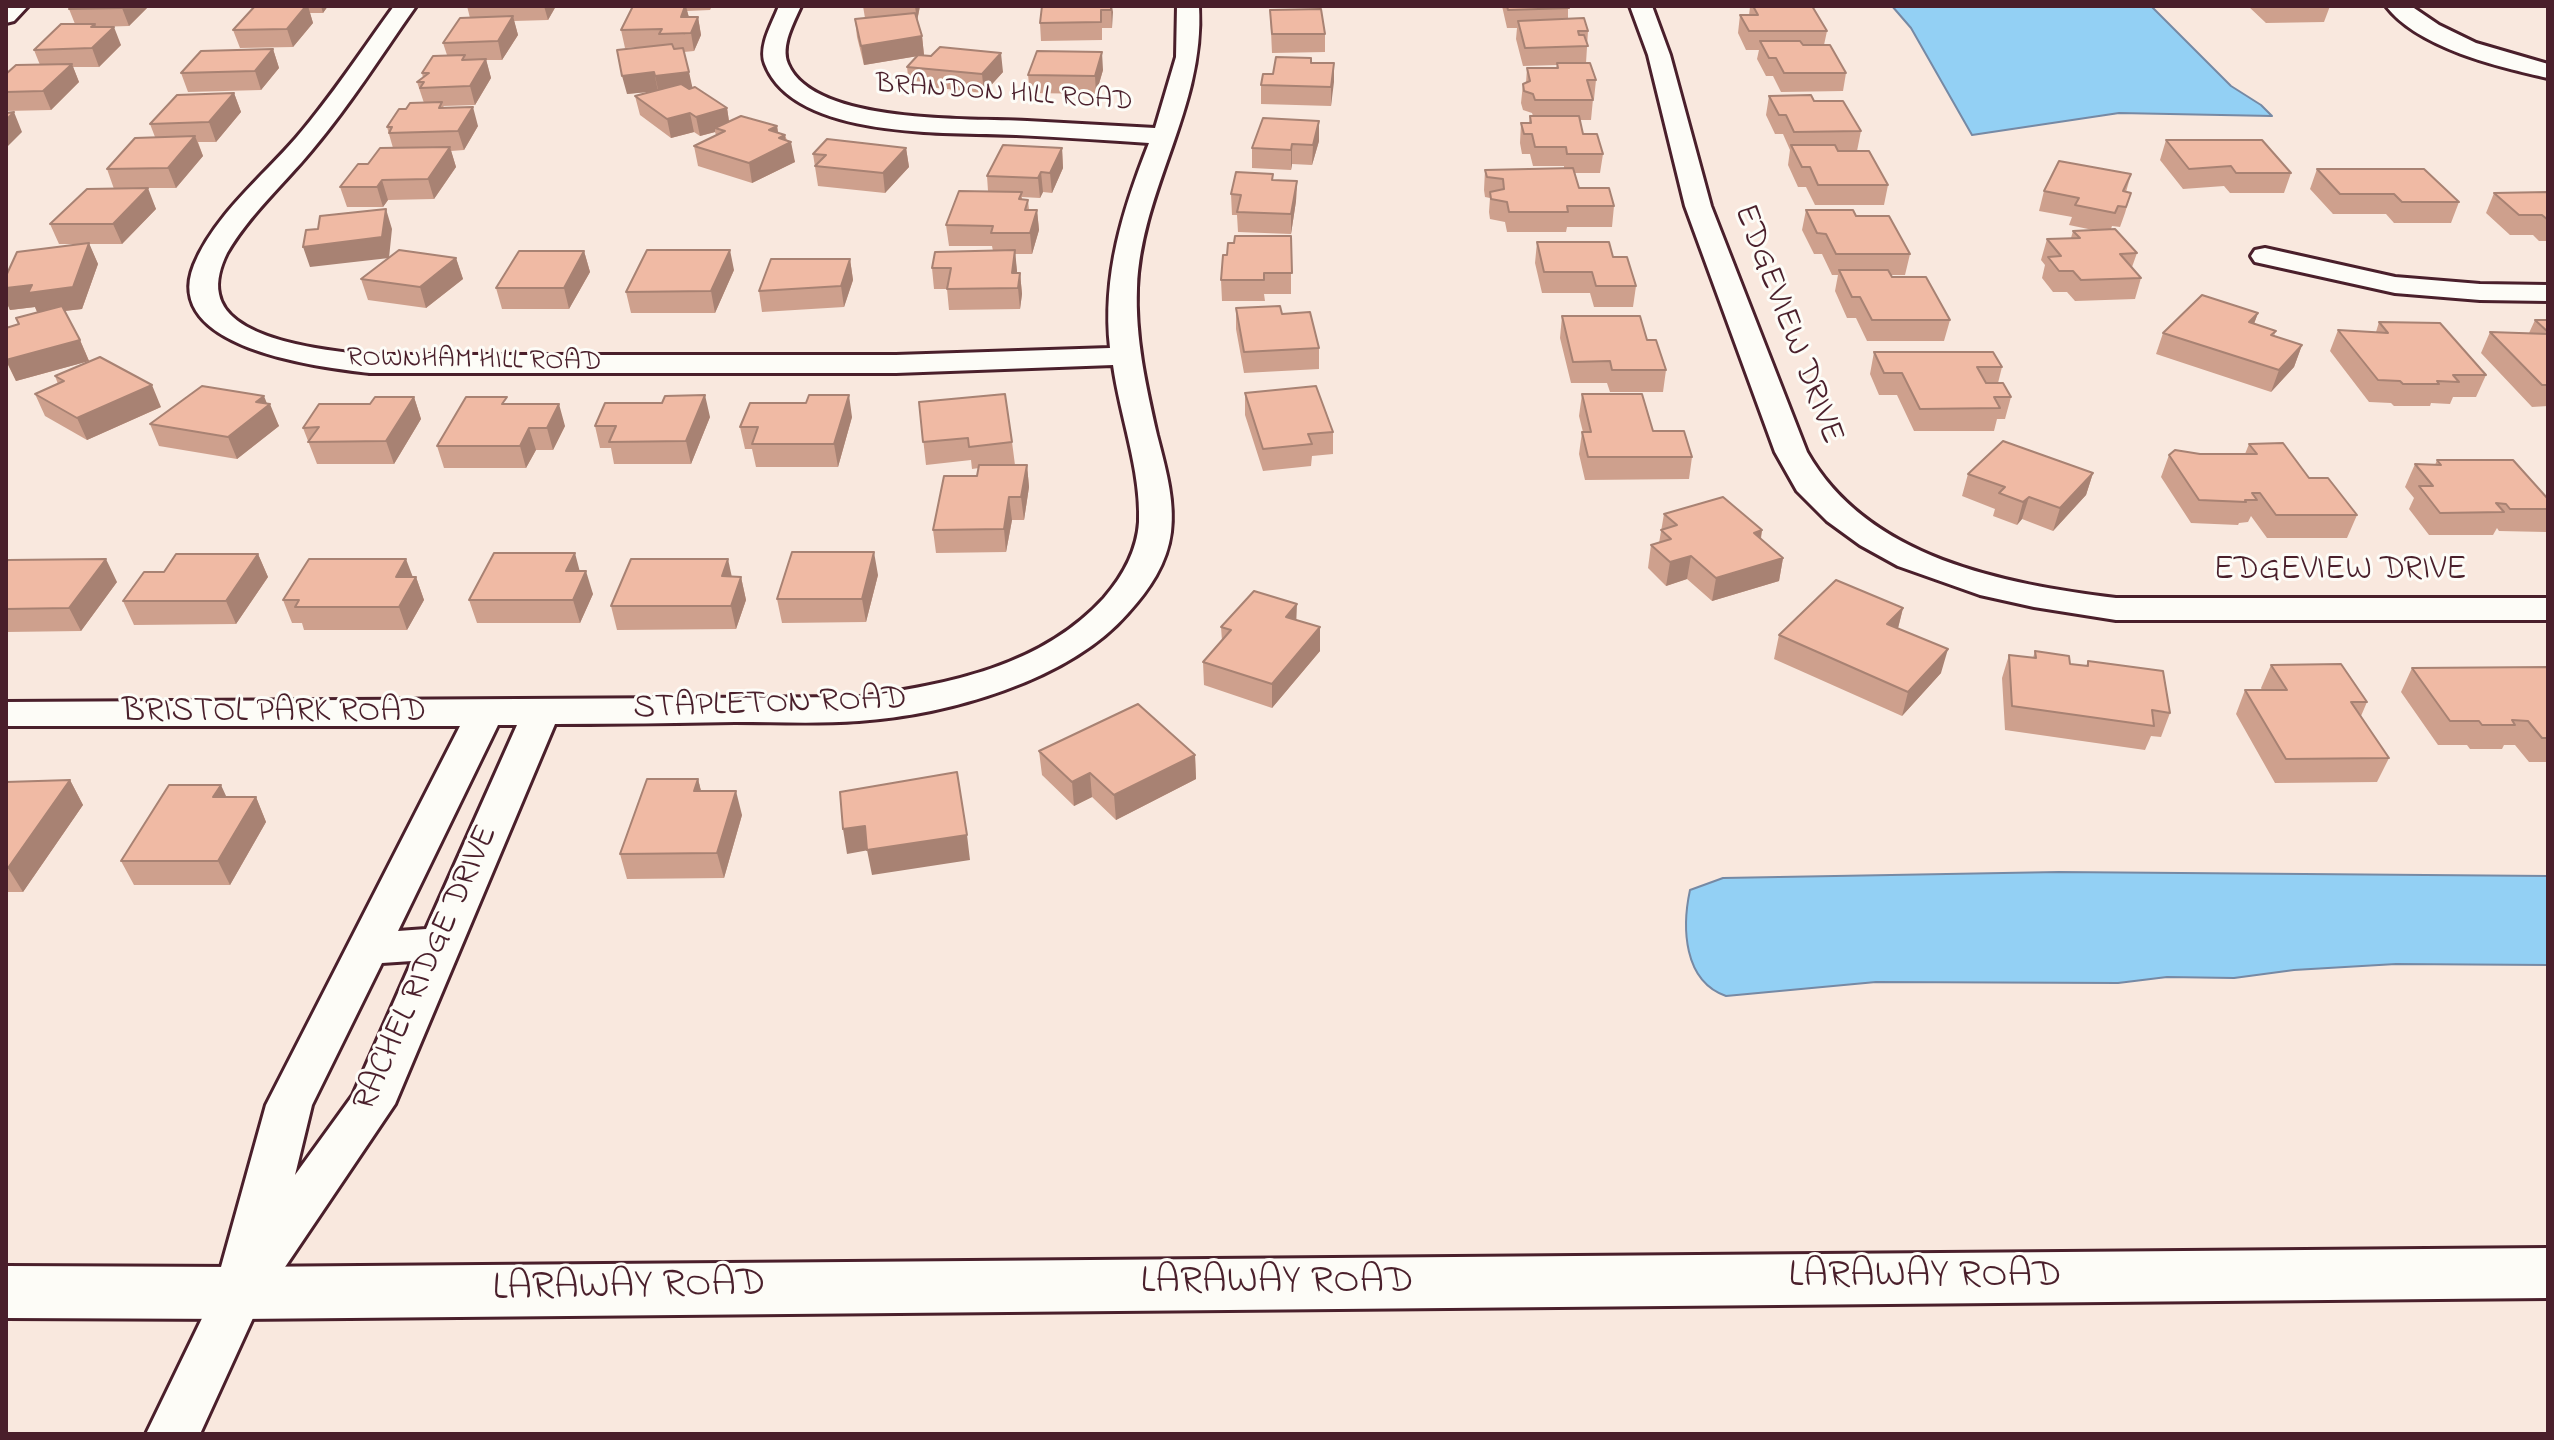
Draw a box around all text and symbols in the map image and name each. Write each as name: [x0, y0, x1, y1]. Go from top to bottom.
street label: BRANDON HILL ROAD: [874, 69, 1134, 121]
street label: EDGEVIEW DRIVE: [1722, 199, 1850, 451]
street label: ROWNHAM HILL ROAD: [346, 343, 602, 381]
street label: EDGEVIEW DRIVE: [2213, 552, 2467, 592]
street label: STAPLETON ROAD: [633, 681, 907, 731]
street label: BRISTOL PARK ROAD: [122, 694, 426, 734]
street label: RACHEL RIDGE DRIVE: [347, 820, 509, 1118]
street label: LARAWAY ROAD: [1789, 1254, 2061, 1302]
street label: LARAWAY ROAD: [1141, 1260, 1413, 1308]
street label: LARAWAY ROAD: [492, 1263, 766, 1315]

